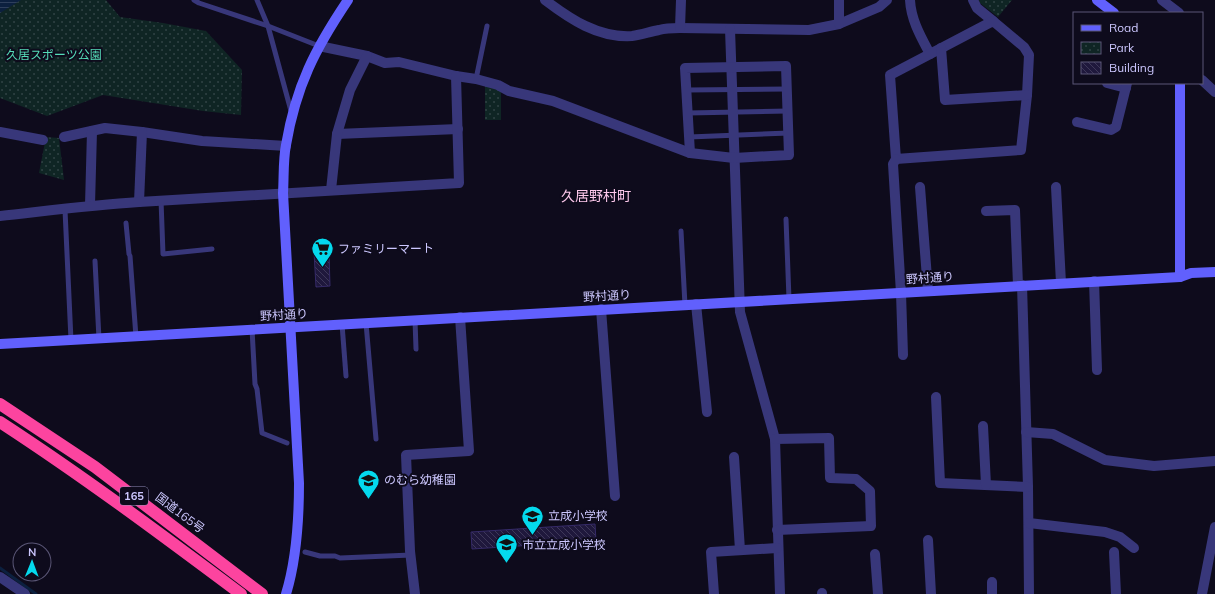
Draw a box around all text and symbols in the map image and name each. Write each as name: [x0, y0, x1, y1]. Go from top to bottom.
legend: [1073, 12, 1203, 84]
text: Road: [1109, 20, 1138, 35]
text: Park: [1109, 40, 1135, 55]
park label: 久居スポーツ公園: [6, 47, 102, 62]
text: Building: [1109, 60, 1154, 75]
district label: 久居野村町: [561, 187, 631, 205]
supermarket icon: ファミリーマート: [309, 236, 335, 269]
place label: ファミリーマート: [338, 241, 434, 256]
street label: 野村通り: [905, 268, 954, 287]
street label: 野村通り: [583, 287, 631, 304]
street label: 野村通り: [260, 306, 308, 323]
school or university icon: のむら幼稚園: [356, 467, 382, 500]
place label: のむら幼稚園: [384, 472, 456, 487]
road number: 165: [120, 487, 148, 505]
street label: 国道165号: [153, 489, 208, 536]
school or university icon: 立成小学校: [520, 503, 546, 536]
place label: 立成小学校: [548, 508, 608, 523]
school or university icon: 市立立成小学校: [494, 532, 520, 565]
place label: 市立立成小学校: [522, 537, 606, 552]
north arrow: [12, 542, 52, 582]
text: N: [28, 545, 36, 559]

